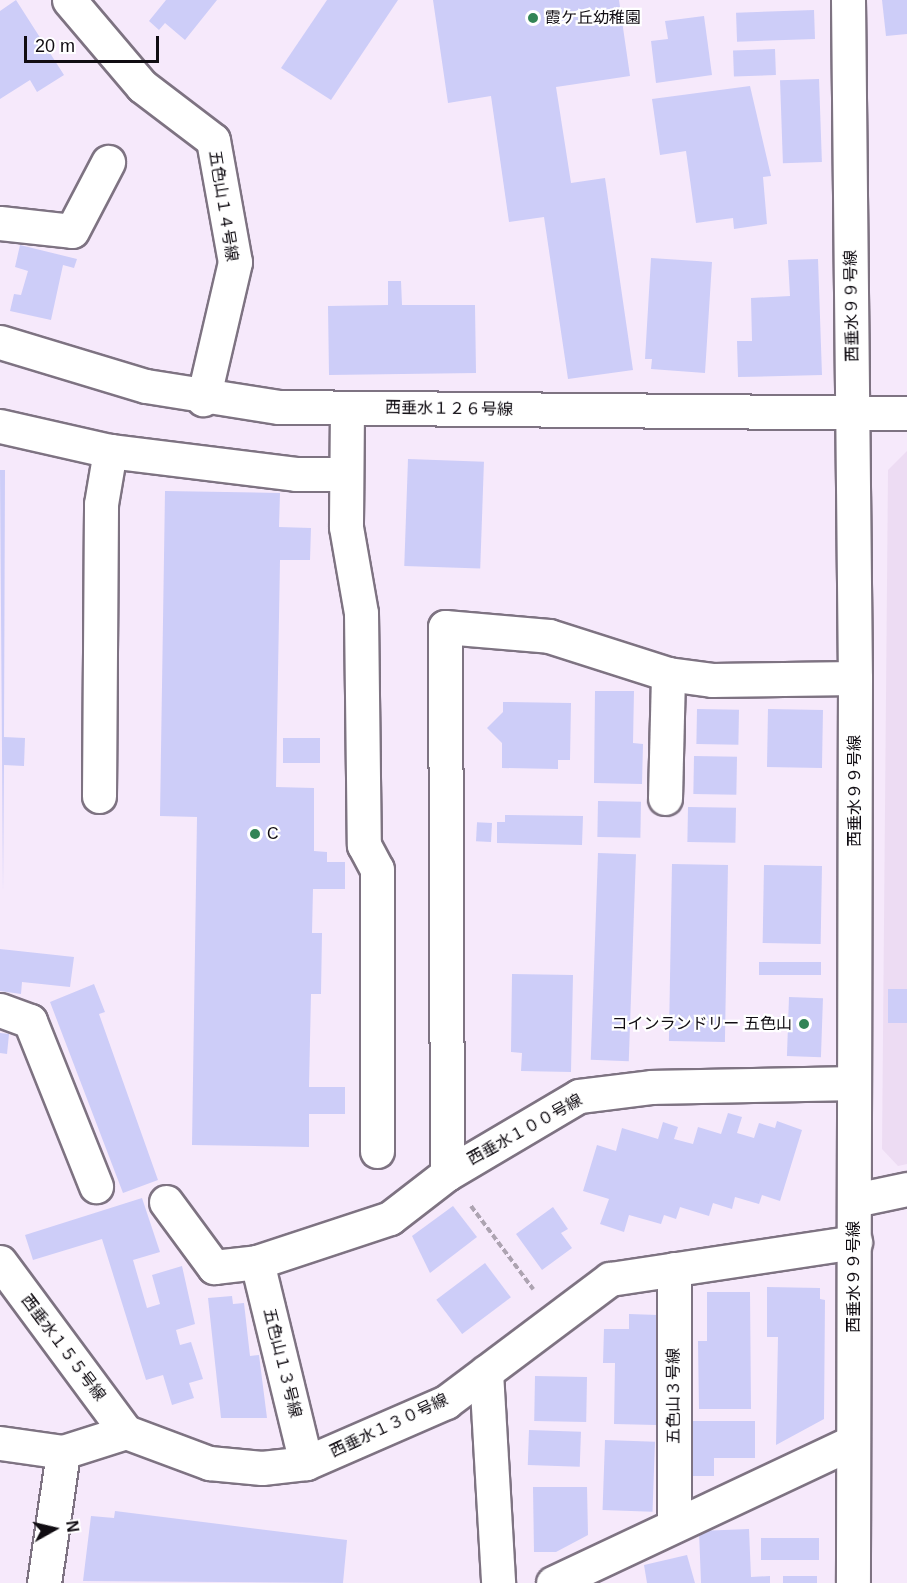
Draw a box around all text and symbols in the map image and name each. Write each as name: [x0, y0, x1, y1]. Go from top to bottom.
place label: 霞ケ丘幼稚園: [545, 8, 641, 28]
marker: 霞ケ丘幼稚園: [526, 11, 540, 25]
scale bar: [27, 24, 162, 62]
text: 20 m: [35, 36, 75, 56]
street label: 五色山１４号線: [205, 149, 241, 263]
street label: 西垂水９９号線: [841, 250, 863, 362]
street label: 西垂水１２６号線: [385, 398, 513, 420]
street label: 西垂水９９号線: [845, 735, 865, 847]
place label: C: [267, 824, 279, 844]
marker: C: [248, 827, 262, 841]
place label: コインランドリー 五色山: [612, 1014, 792, 1034]
marker: コインランドリー 五色山: [797, 1017, 811, 1031]
street label: 西垂水１００号線: [464, 1091, 586, 1169]
street label: 西垂水９９号線: [844, 1221, 864, 1333]
street label: 西垂水１５５号線: [17, 1291, 109, 1405]
street label: 五色山１３号線: [259, 1306, 305, 1420]
street label: 五色山３号線: [664, 1348, 684, 1444]
street label: 西垂水１３０号線: [327, 1390, 451, 1462]
north arrow: [24, 1499, 84, 1559]
text: N: [63, 1520, 82, 1533]

